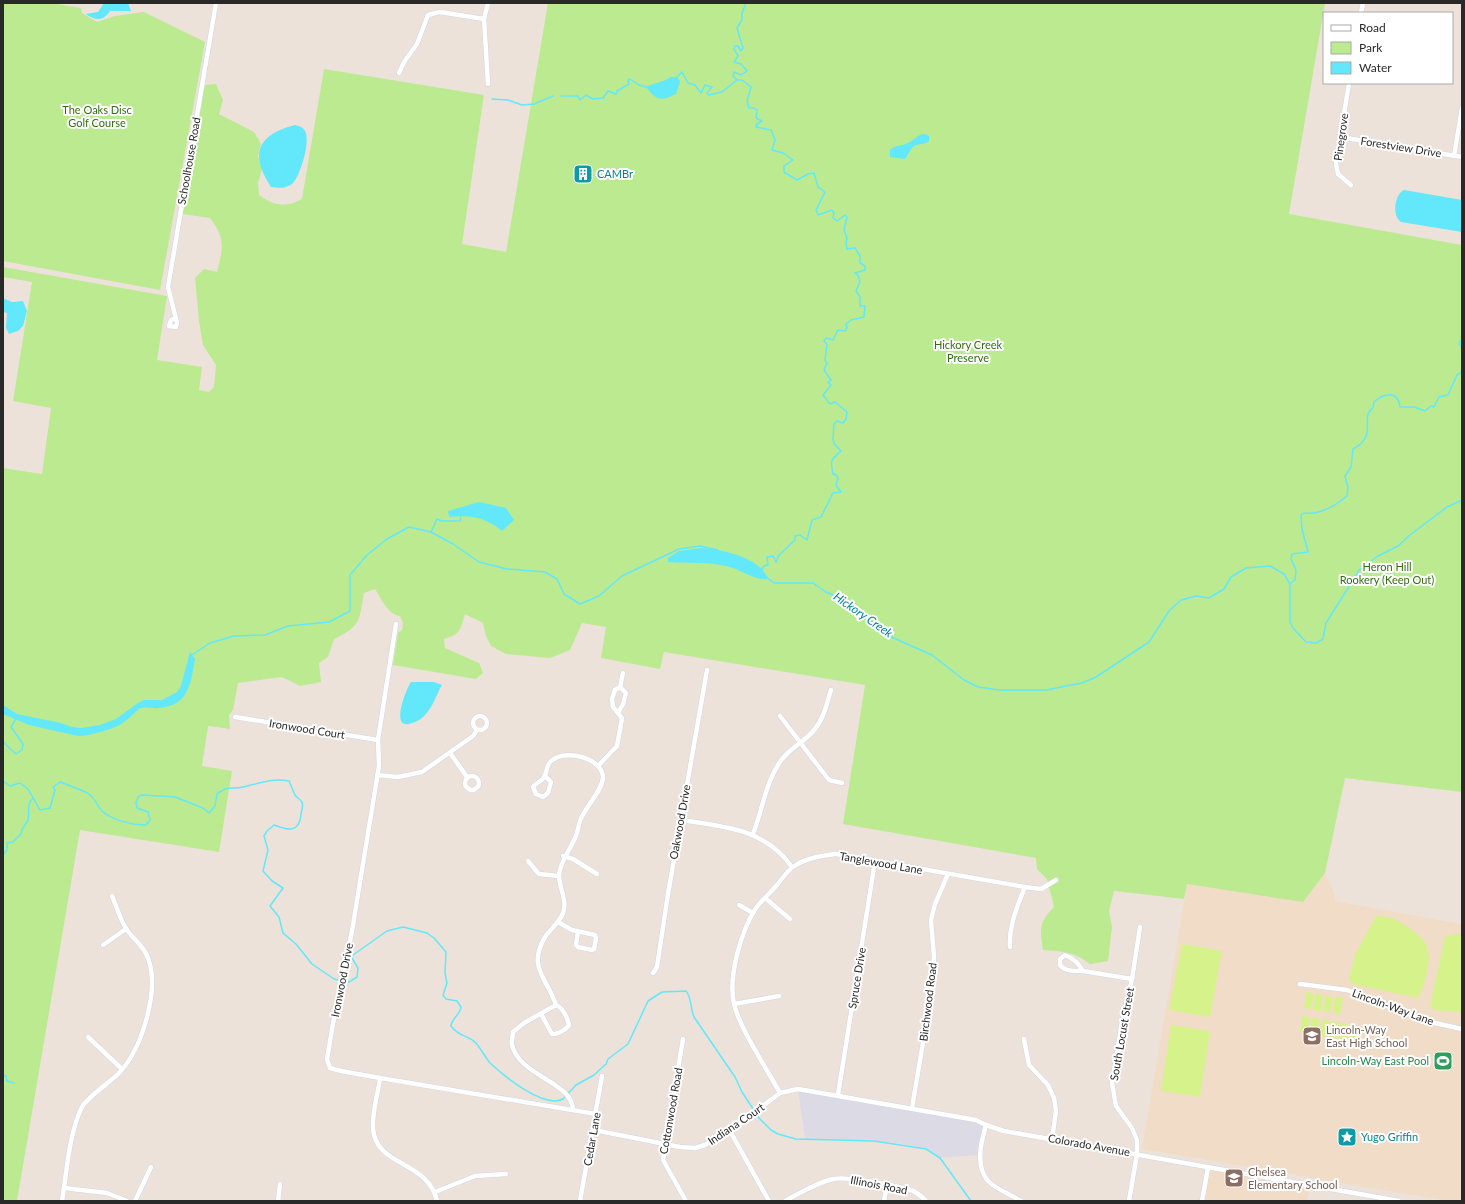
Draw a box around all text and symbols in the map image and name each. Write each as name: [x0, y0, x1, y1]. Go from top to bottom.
legend: [1323, 12, 1453, 84]
text: Road: [1359, 20, 1386, 35]
text: Park: [1359, 40, 1383, 55]
text: Water: [1359, 60, 1392, 75]
park label: The Oaks Disc Golf Course: [62, 103, 132, 129]
street label: Pinegrove: [1331, 112, 1350, 162]
street label: Schoolhouse Road: [174, 116, 203, 206]
street label: Forestview Drive: [1360, 134, 1443, 159]
building icon: CAMBr: [572, 163, 594, 185]
place label: CAMBr: [597, 167, 633, 180]
park label: Hickory Creek Preserve: [934, 338, 1003, 364]
park label: Heron Hill Rookery (Keep Out): [1340, 560, 1434, 586]
water label: Hickory Creek: [831, 589, 896, 641]
street label: Ironwood Court: [268, 716, 346, 741]
street label: Oakwood Drive: [667, 783, 693, 860]
street label: Tanglewood Lane: [839, 849, 924, 876]
street label: Ironwood Drive: [328, 941, 355, 1018]
street label: Spruce Drive: [845, 946, 868, 1010]
street label: Birchwood Road: [916, 962, 939, 1042]
street label: South Locust Street: [1107, 986, 1136, 1082]
street label: Lincoln-Way Lane: [1351, 986, 1436, 1027]
place label: Lincoln-Way East High School: [1326, 1023, 1407, 1049]
school or university icon: Lincoln-Way East High School: [1301, 1025, 1323, 1047]
sports icon: Lincoln-Way East Pool: [1432, 1050, 1454, 1072]
place label: Lincoln-Way East Pool: [1322, 1054, 1429, 1067]
street label: Cottonwood Road: [656, 1067, 685, 1155]
street label: Indiana Court: [705, 1100, 766, 1147]
street label: Cedar Lane: [580, 1111, 603, 1167]
place icon: Yugo Griffin: [1336, 1126, 1358, 1148]
place label: Yugo Griffin: [1361, 1130, 1418, 1143]
street label: Colorado Avenue: [1047, 1131, 1131, 1158]
place label: Chelsea Elementary School: [1248, 1165, 1338, 1191]
school or university icon: Chelsea Elementary School: [1223, 1167, 1245, 1189]
street label: Illinois Road: [849, 1173, 909, 1196]

